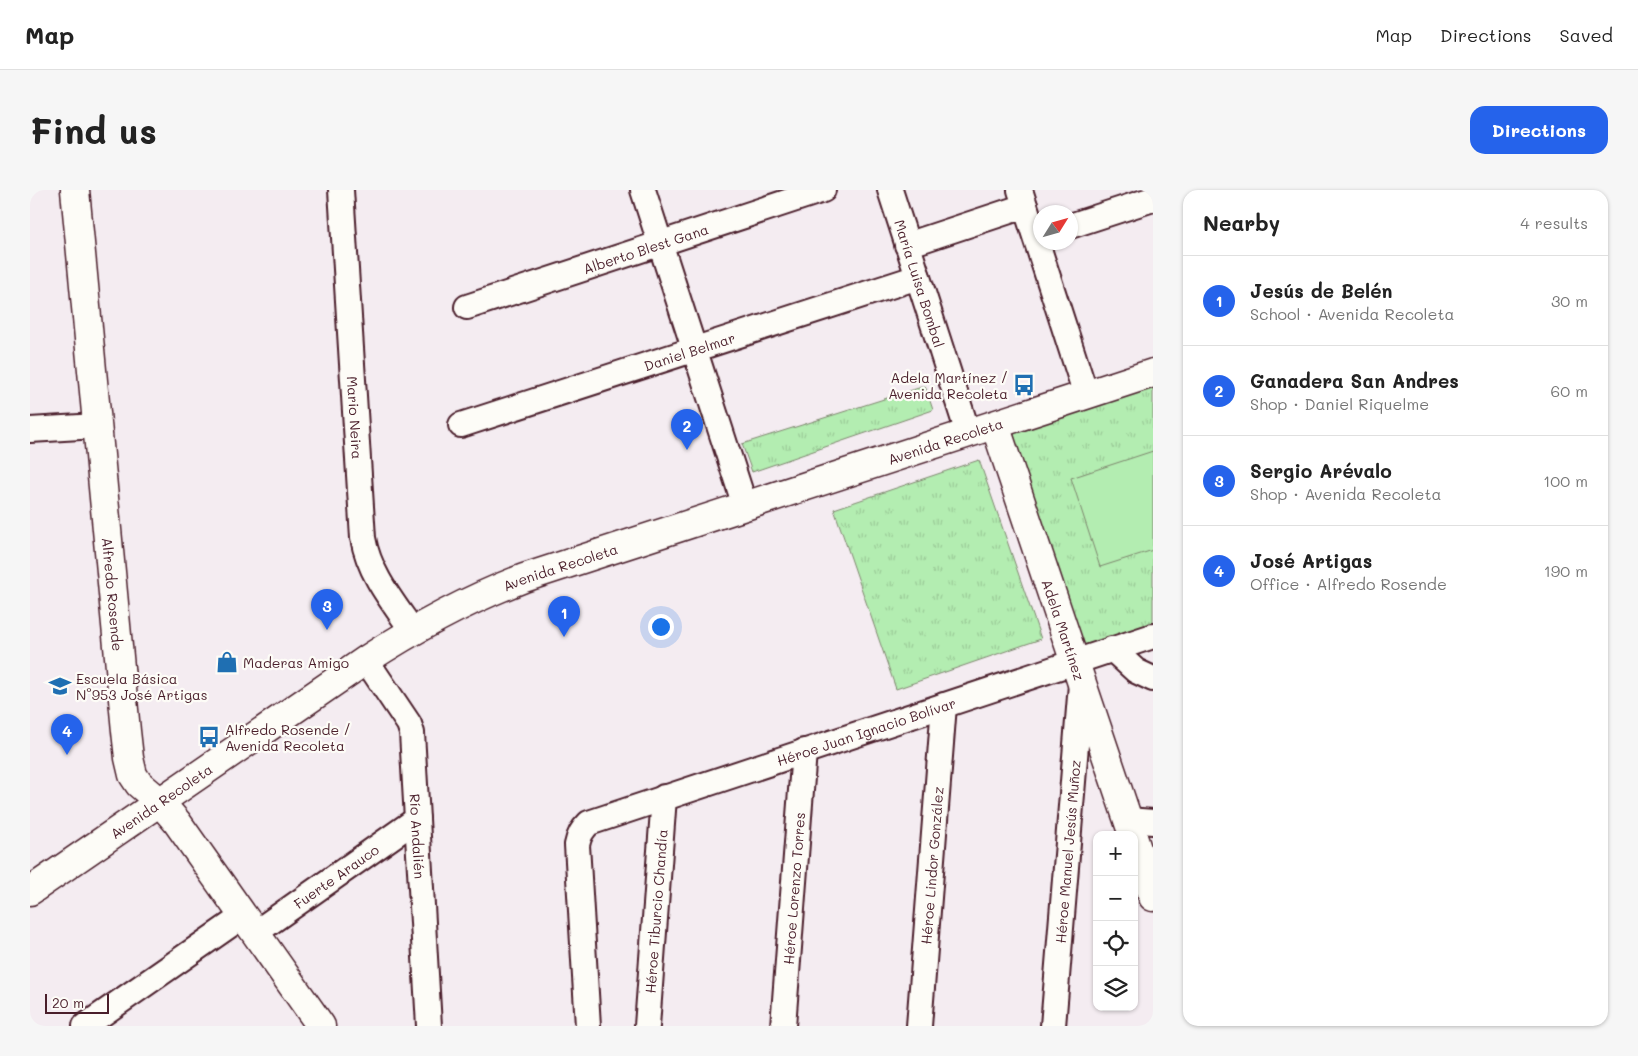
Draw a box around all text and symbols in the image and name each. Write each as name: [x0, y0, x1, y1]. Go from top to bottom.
text: Map: [25, 19, 74, 50]
text: Map: [1375, 23, 1412, 47]
text: Directions: [1440, 23, 1532, 47]
text: Saved: [1560, 23, 1613, 47]
button: Directions: [1470, 106, 1608, 154]
text: Find us: [30, 107, 157, 153]
north arrow: [1033, 205, 1078, 250]
text: Nearby: [1203, 209, 1280, 236]
text: 4 results: [1520, 212, 1588, 233]
street label: María Luisa Bombal: [891, 217, 949, 350]
street label: Alberto Blest Gana: [581, 219, 711, 278]
text: Jesús de Belén: [1250, 278, 1392, 303]
text: 1: [1215, 290, 1223, 311]
text: 30 m: [1551, 290, 1588, 311]
text: School · Avenida Recoleta: [1250, 303, 1454, 324]
street label: Daniel Belmar: [641, 327, 737, 375]
place label: Adela Martínez / Avenida Recoleta: [888, 368, 1008, 403]
text: Ganadera San Andres: [1250, 368, 1459, 393]
bus stop icon: Adela Martínez / Avenida Recoleta: [1011, 372, 1037, 398]
street label: Mario Neira: [343, 375, 367, 460]
text: 2: [1215, 380, 1223, 401]
text: 60 m: [1551, 380, 1588, 401]
text: Shop · Daniel Riquelme: [1250, 393, 1429, 414]
pin: 2: [671, 409, 703, 450]
street label: Avenida Recoleta: [885, 413, 1005, 468]
text: Sergio Arévalo: [1250, 458, 1392, 483]
text: 3: [1214, 470, 1224, 491]
text: 100 m: [1543, 470, 1588, 491]
text: Shop · Avenida Recoleta: [1250, 483, 1441, 504]
street label: Alfredo Rosende: [98, 536, 128, 652]
street label: Avenida Recoleta: [500, 539, 620, 595]
text: José Artigas: [1250, 548, 1372, 573]
text: 4: [1214, 560, 1224, 581]
text: 190 m: [1544, 560, 1588, 581]
text: Office · Alfredo Rosende: [1250, 573, 1447, 594]
street label: Adela Martínez: [1038, 577, 1090, 683]
pin: 3: [311, 589, 343, 630]
pin: 1: [548, 596, 580, 637]
your location: [648, 614, 674, 640]
shop icon: Maderas Amigo: [214, 649, 240, 675]
place label: Maderas Amigo: [243, 653, 349, 672]
place label: Escuela Básica N°953 José Artigas: [76, 669, 208, 704]
school or university icon: Escuela Básica N°953 José Artigas: [47, 673, 73, 699]
street label: Héroe Juan Ignacio Bolívar: [774, 693, 958, 770]
pin: 4: [51, 714, 83, 755]
place label: Alfredo Rosende / Avenida Recoleta: [225, 720, 351, 755]
bus stop icon: Alfredo Rosende / Avenida Recoleta: [196, 724, 222, 750]
street label: Avenida Recoleta: [106, 759, 216, 843]
street label: Héroe Manuel Jesús Muñoz: [1050, 759, 1084, 944]
street label: Héroe Lindor González: [916, 786, 947, 945]
street label: Río Andalién: [406, 793, 430, 879]
street label: Héroe Lorenzo Torres: [778, 812, 809, 965]
street label: Héroe Tiburcio Chandía: [640, 829, 671, 994]
map controls: [1093, 831, 1138, 1011]
button: +: [1093, 831, 1138, 876]
street label: Fuerte Arauco: [290, 839, 382, 913]
button: −: [1093, 876, 1138, 921]
button: locate: [1093, 921, 1138, 966]
button: layers: [1093, 966, 1138, 1011]
scale bar: [45, 991, 109, 1014]
text: 20 m: [52, 993, 84, 1012]

